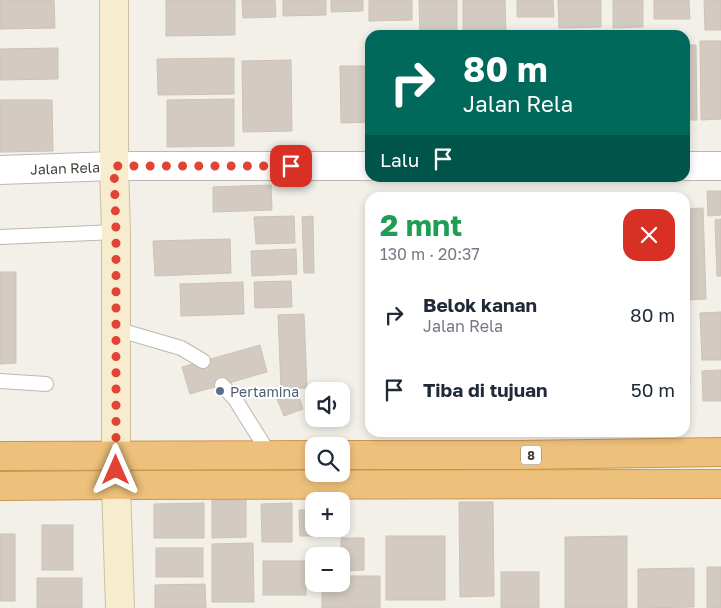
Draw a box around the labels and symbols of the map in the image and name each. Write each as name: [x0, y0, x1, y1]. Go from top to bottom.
pin: [270, 145, 312, 187]
street label: Jalan Rela: [30, 158, 100, 178]
place label: Pertamina: [230, 383, 299, 400]
marker: Pertamina: [214, 385, 226, 397]
position arrow: [89, 443, 141, 495]
road number: 8: [521, 446, 541, 464]

